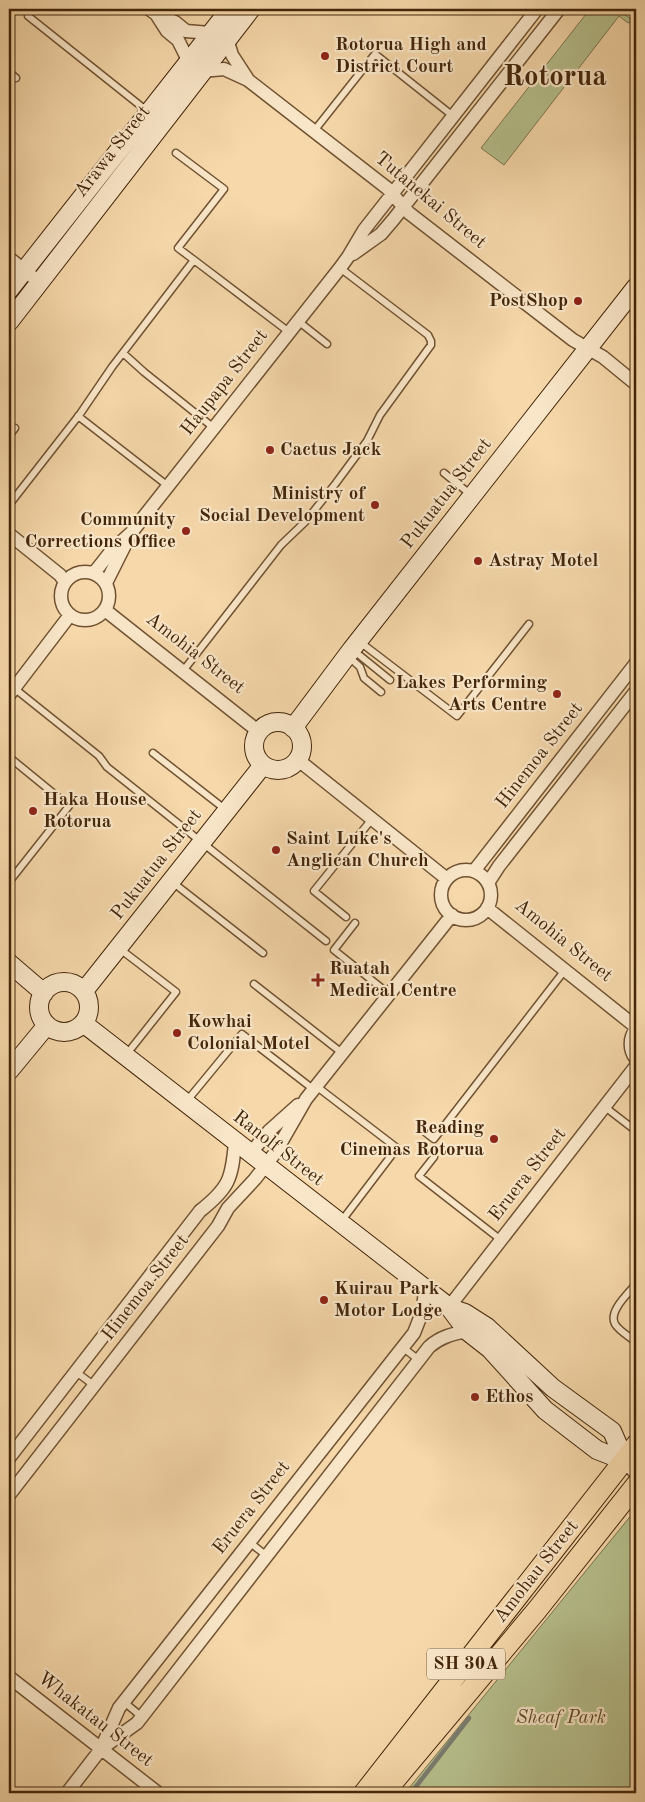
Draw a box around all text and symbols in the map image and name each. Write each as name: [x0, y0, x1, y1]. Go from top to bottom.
place label: Rotorua High and District Court: [335, 36, 487, 77]
marker: Rotorua High and District Court: [319, 50, 331, 62]
district label: Rotorua: [503, 63, 607, 92]
street label: Arawa Street: [72, 103, 154, 201]
street label: Tutanekai Street: [371, 149, 489, 253]
place label: PostShop: [489, 292, 568, 311]
marker: PostShop: [572, 295, 584, 307]
street label: Haupapa Street: [178, 326, 272, 440]
street label: Pukuatua Street: [398, 435, 496, 553]
place label: Cactus Jack: [280, 441, 382, 460]
marker: Cactus Jack: [264, 444, 276, 456]
place label: Ministry of Social Development: [199, 485, 366, 526]
marker: Ministry of Social Development: [369, 499, 381, 511]
place label: Community Corrections Office: [25, 511, 176, 552]
marker: Community Corrections Office: [180, 525, 192, 537]
place label: Astray Motel: [488, 552, 598, 571]
marker: Astray Motel: [472, 555, 484, 567]
street label: Amohia Street: [142, 610, 248, 698]
place label: Lakes Performing Arts Centre: [396, 674, 547, 715]
marker: Lakes Performing Arts Centre: [551, 688, 563, 700]
street label: Hinemoa Street: [493, 699, 587, 813]
place label: Haka House Rotorua: [43, 791, 147, 832]
marker: Haka House Rotorua: [27, 805, 39, 817]
street label: Pukuatua Street: [108, 806, 206, 924]
place label: Saint Luke's Anglican Church: [286, 830, 429, 871]
marker: Saint Luke's Anglican Church: [270, 844, 282, 856]
street label: Amohia Street: [511, 896, 615, 986]
place label: Ruatah Medical Centre: [329, 960, 457, 1001]
marker: Ruatah Medical Centre: [311, 973, 325, 987]
place label: Kowhai Colonial Motel: [187, 1013, 310, 1054]
marker: Kowhai Colonial Motel: [171, 1027, 183, 1039]
street label: Ranolf Street: [229, 1108, 327, 1190]
place label: Reading Cinemas Rotorua: [340, 1119, 484, 1160]
street label: Eruera Street: [486, 1125, 570, 1225]
marker: Reading Cinemas Rotorua: [488, 1133, 500, 1145]
street label: Hinemoa Street: [99, 1231, 193, 1345]
place label: Kuirau Park Motor Lodge: [334, 1280, 443, 1321]
marker: Kuirau Park Motor Lodge: [318, 1294, 330, 1306]
place label: Ethos: [485, 1388, 533, 1407]
marker: Ethos: [469, 1391, 481, 1403]
street label: Eruera Street: [210, 1458, 294, 1558]
street label: Amohau Street: [491, 1517, 583, 1627]
road number: SH 30A: [427, 1648, 505, 1680]
street label: Whakatau Street: [34, 1669, 156, 1771]
park label: Sheaf Park: [516, 1709, 606, 1728]

